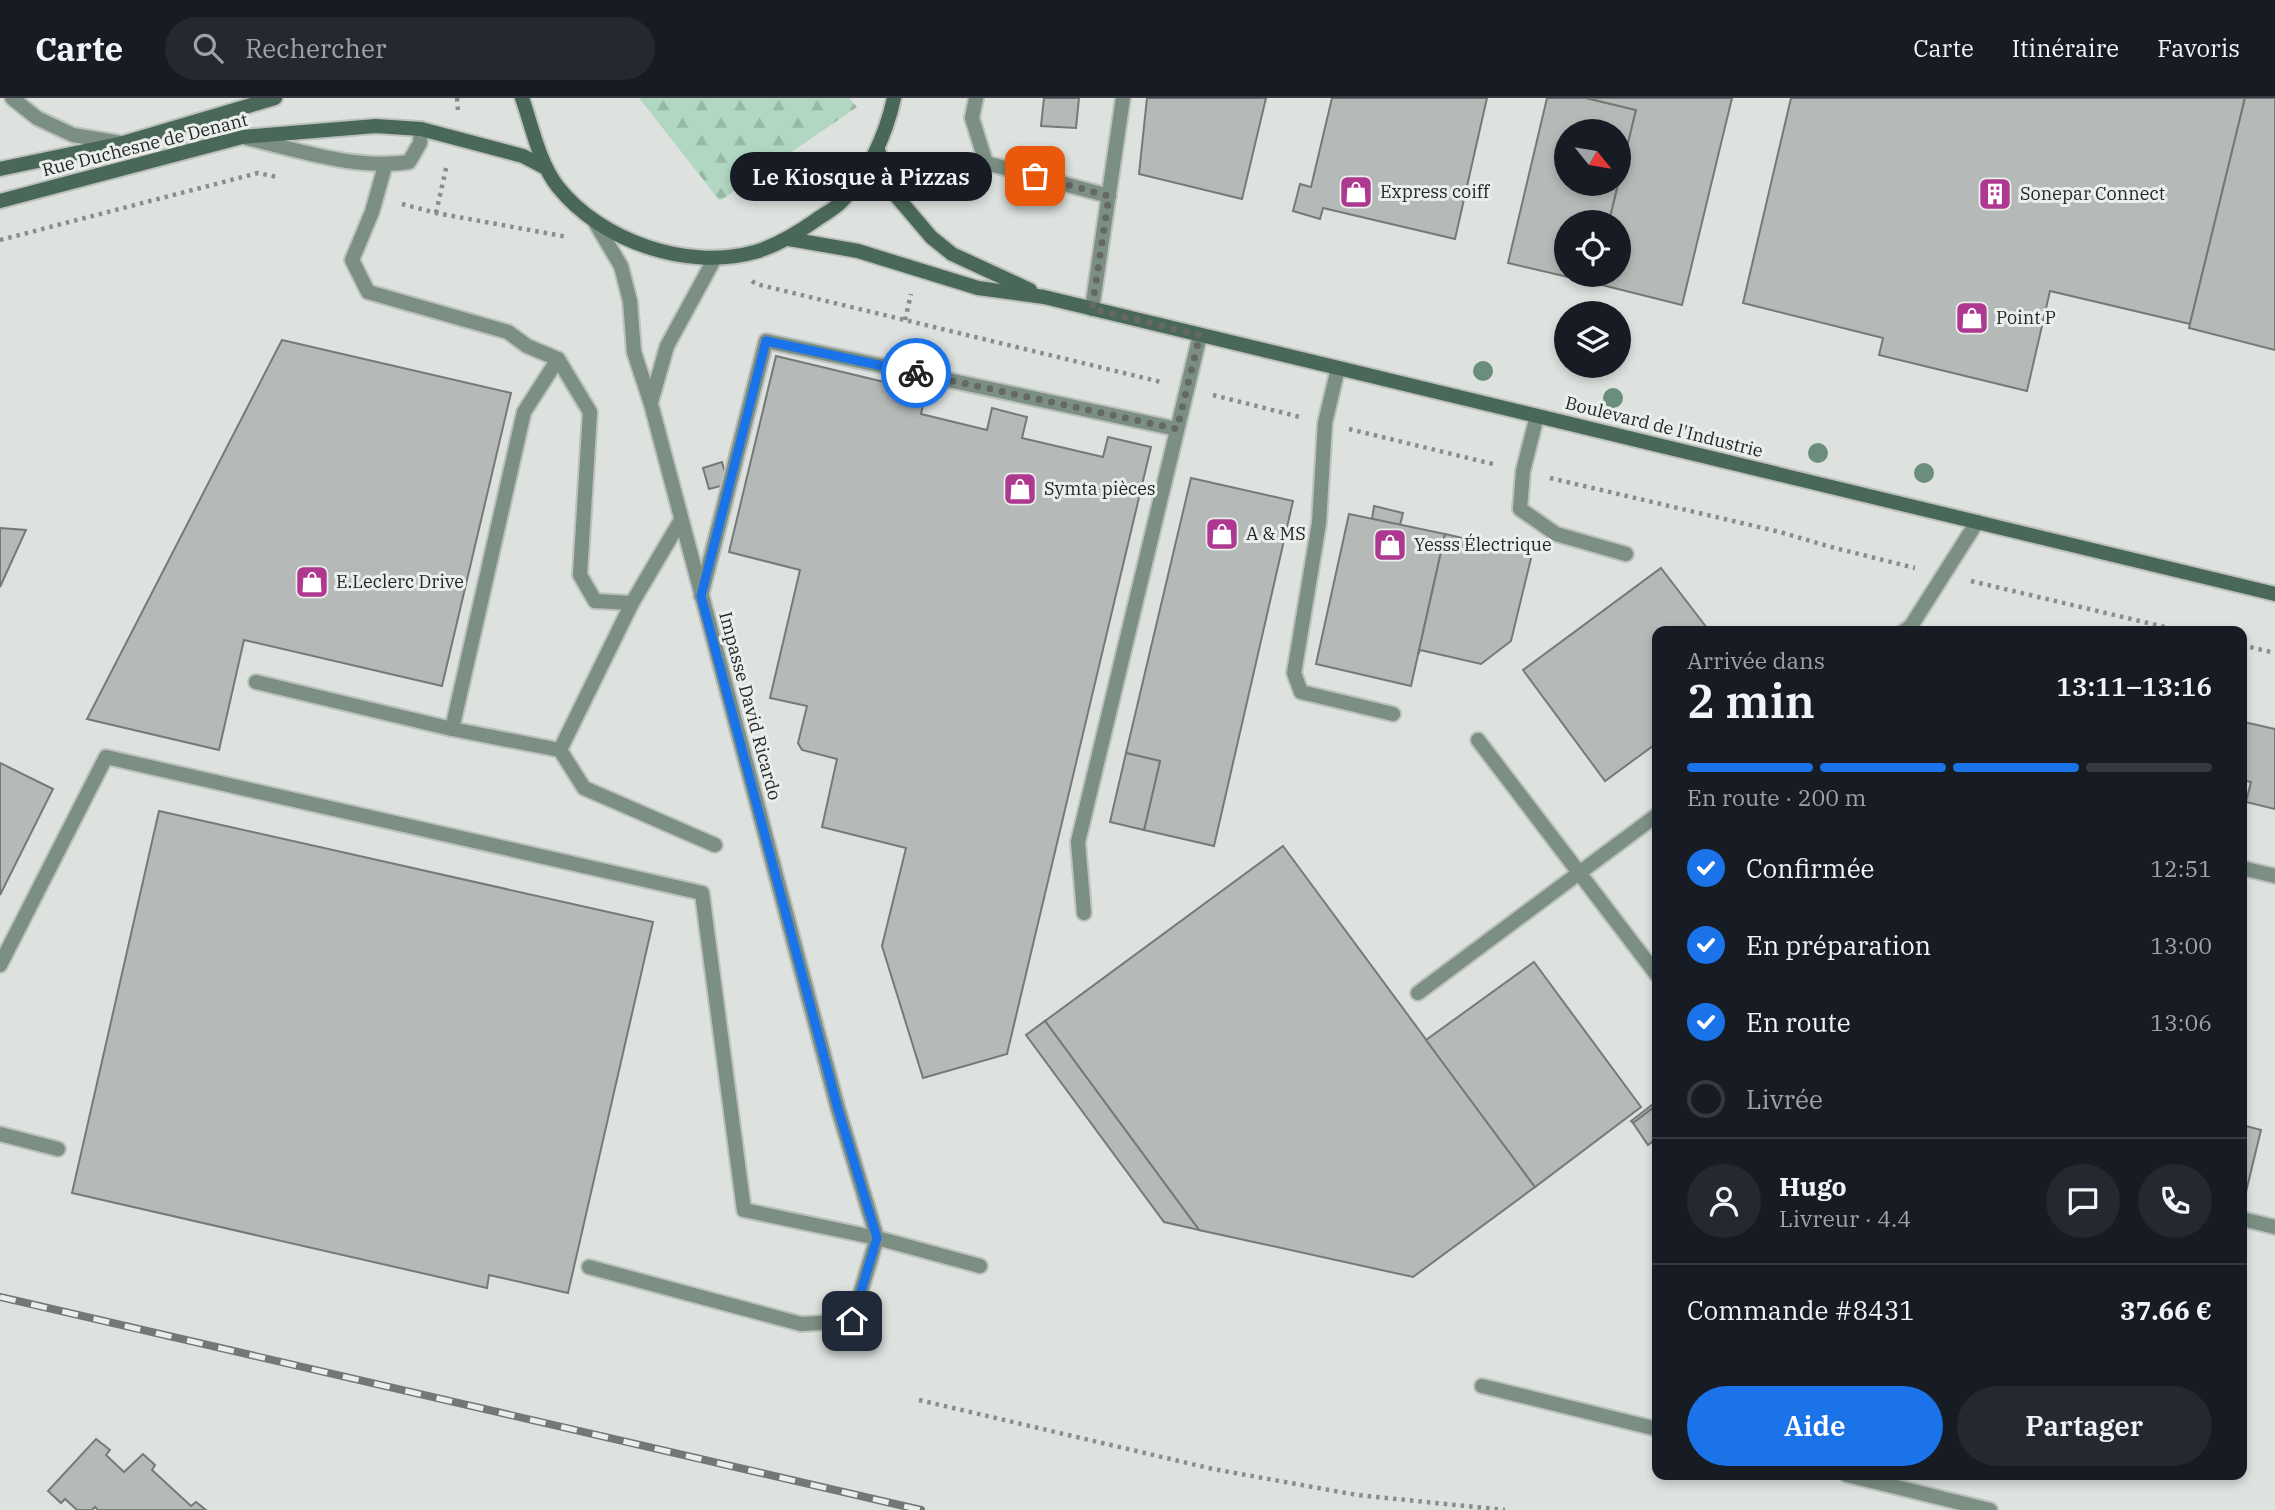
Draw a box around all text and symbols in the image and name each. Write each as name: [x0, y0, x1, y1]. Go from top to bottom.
search box: [165, 17, 655, 80]
text: Carte: [35, 27, 123, 70]
icon: search: [189, 29, 227, 67]
text: Rechercher: [245, 31, 386, 65]
text: Carte: [1913, 32, 1974, 64]
text: Itinéraire: [2012, 32, 2119, 64]
text: Favoris: [2157, 32, 2240, 64]
street label: Rue Duchesne de Denant: [40, 108, 250, 181]
north arrow: [1554, 119, 1631, 196]
map controls: [1554, 119, 1631, 378]
pin: [1005, 146, 1065, 206]
callout: Le Kiosque à Pizzas: [730, 152, 993, 200]
icon: bag: [1016, 157, 1054, 195]
text: Le Kiosque à Pizzas: [752, 161, 970, 191]
shop icon: Express coiff: [1337, 173, 1375, 211]
building icon: Sonepar Connect: [1976, 175, 2014, 213]
place label: Express coiff: [1380, 180, 1491, 203]
place label: Sonepar Connect: [2020, 182, 2165, 205]
button: locate: [1554, 210, 1631, 287]
shop icon: Point P: [1953, 299, 1991, 337]
button: layers: [1554, 301, 1631, 378]
place label: Point P: [1996, 306, 2056, 329]
courier: [881, 338, 951, 408]
icon: bike: [897, 354, 935, 392]
street label: Boulevard de l'Industrie: [1563, 391, 1766, 462]
shop icon: Symta pièces: [1001, 470, 1039, 508]
place label: Symta pièces: [1044, 477, 1156, 500]
shop icon: A & MS: [1203, 515, 1241, 553]
place label: A & MS: [1246, 522, 1306, 545]
shop icon: Yesss Électrique: [1371, 526, 1409, 564]
place label: Yesss Électrique: [1414, 533, 1552, 556]
shop icon: E.Leclerc Drive: [293, 563, 331, 601]
place label: E.Leclerc Drive: [336, 570, 464, 593]
street label: Impasse David Ricardo: [714, 609, 787, 803]
text: Arrivée dans: [1687, 645, 1825, 675]
text: 13:11–13:16: [2056, 669, 2212, 703]
text: 2 min: [1687, 671, 1815, 731]
text: En route · 200 m: [1687, 782, 1866, 812]
icon: check: [1687, 849, 1725, 887]
text: Confirmée: [1746, 851, 1875, 885]
text: 12:51: [2150, 853, 2212, 883]
icon: check: [1687, 926, 1725, 964]
text: En préparation: [1746, 928, 1931, 962]
text: 13:00: [2150, 930, 2212, 960]
icon: check: [1687, 1003, 1725, 1041]
text: En route: [1746, 1005, 1851, 1039]
text: 13:06: [2150, 1007, 2212, 1037]
text: Livrée: [1746, 1082, 1823, 1116]
button: person: [1687, 1164, 1761, 1238]
button: chat: [2046, 1164, 2120, 1238]
button: phone: [2138, 1164, 2212, 1238]
text: Hugo: [1779, 1169, 1847, 1203]
text: Livreur · 4.4: [1779, 1203, 1911, 1233]
pin: [822, 1291, 882, 1351]
text: Commande #8431: [1687, 1293, 1915, 1327]
text: 37.66 €: [2120, 1293, 2212, 1327]
icon: home: [833, 1302, 871, 1340]
button: Aide: [1687, 1386, 1943, 1466]
button: Partager: [1957, 1386, 2212, 1466]

